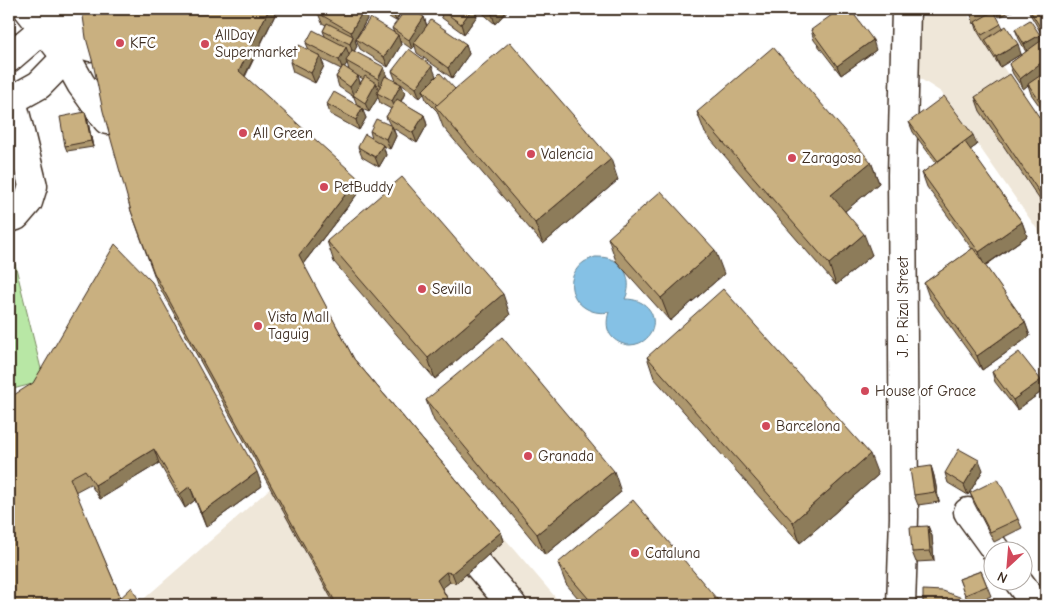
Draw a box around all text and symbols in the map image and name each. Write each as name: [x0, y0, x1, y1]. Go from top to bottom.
place label: AllDay Supermarket: [215, 26, 298, 61]
place label: KFC: [130, 34, 156, 52]
marker: KFC: [114, 37, 126, 49]
marker: AllDay Supermarket: [199, 38, 211, 50]
place label: All Green: [253, 124, 313, 142]
marker: All Green: [237, 127, 249, 139]
place label: Valencia: [541, 145, 593, 163]
marker: Valencia: [525, 148, 537, 160]
place label: Zaragosa: [802, 149, 862, 167]
marker: Zaragosa: [786, 152, 798, 164]
place label: PetBuddy: [334, 178, 393, 196]
marker: PetBuddy: [318, 181, 330, 193]
street label: J. P. Rizal Street: [894, 256, 912, 358]
place label: Sevilla: [432, 280, 472, 298]
marker: Sevilla: [416, 283, 428, 295]
place label: Vista Mall Taguig: [268, 308, 329, 343]
marker: Vista Mall Taguig: [252, 320, 264, 332]
place label: House of Grace: [875, 382, 977, 400]
marker: House of Grace: [859, 385, 871, 397]
place label: Barcelona: [776, 417, 841, 435]
marker: Barcelona: [760, 420, 772, 432]
place label: Granada: [538, 447, 594, 465]
marker: Granada: [522, 450, 534, 462]
north arrow: [982, 542, 1032, 592]
place label: Cataluna: [645, 544, 701, 562]
marker: Cataluna: [629, 547, 641, 559]
text: N: [995, 568, 1010, 587]

